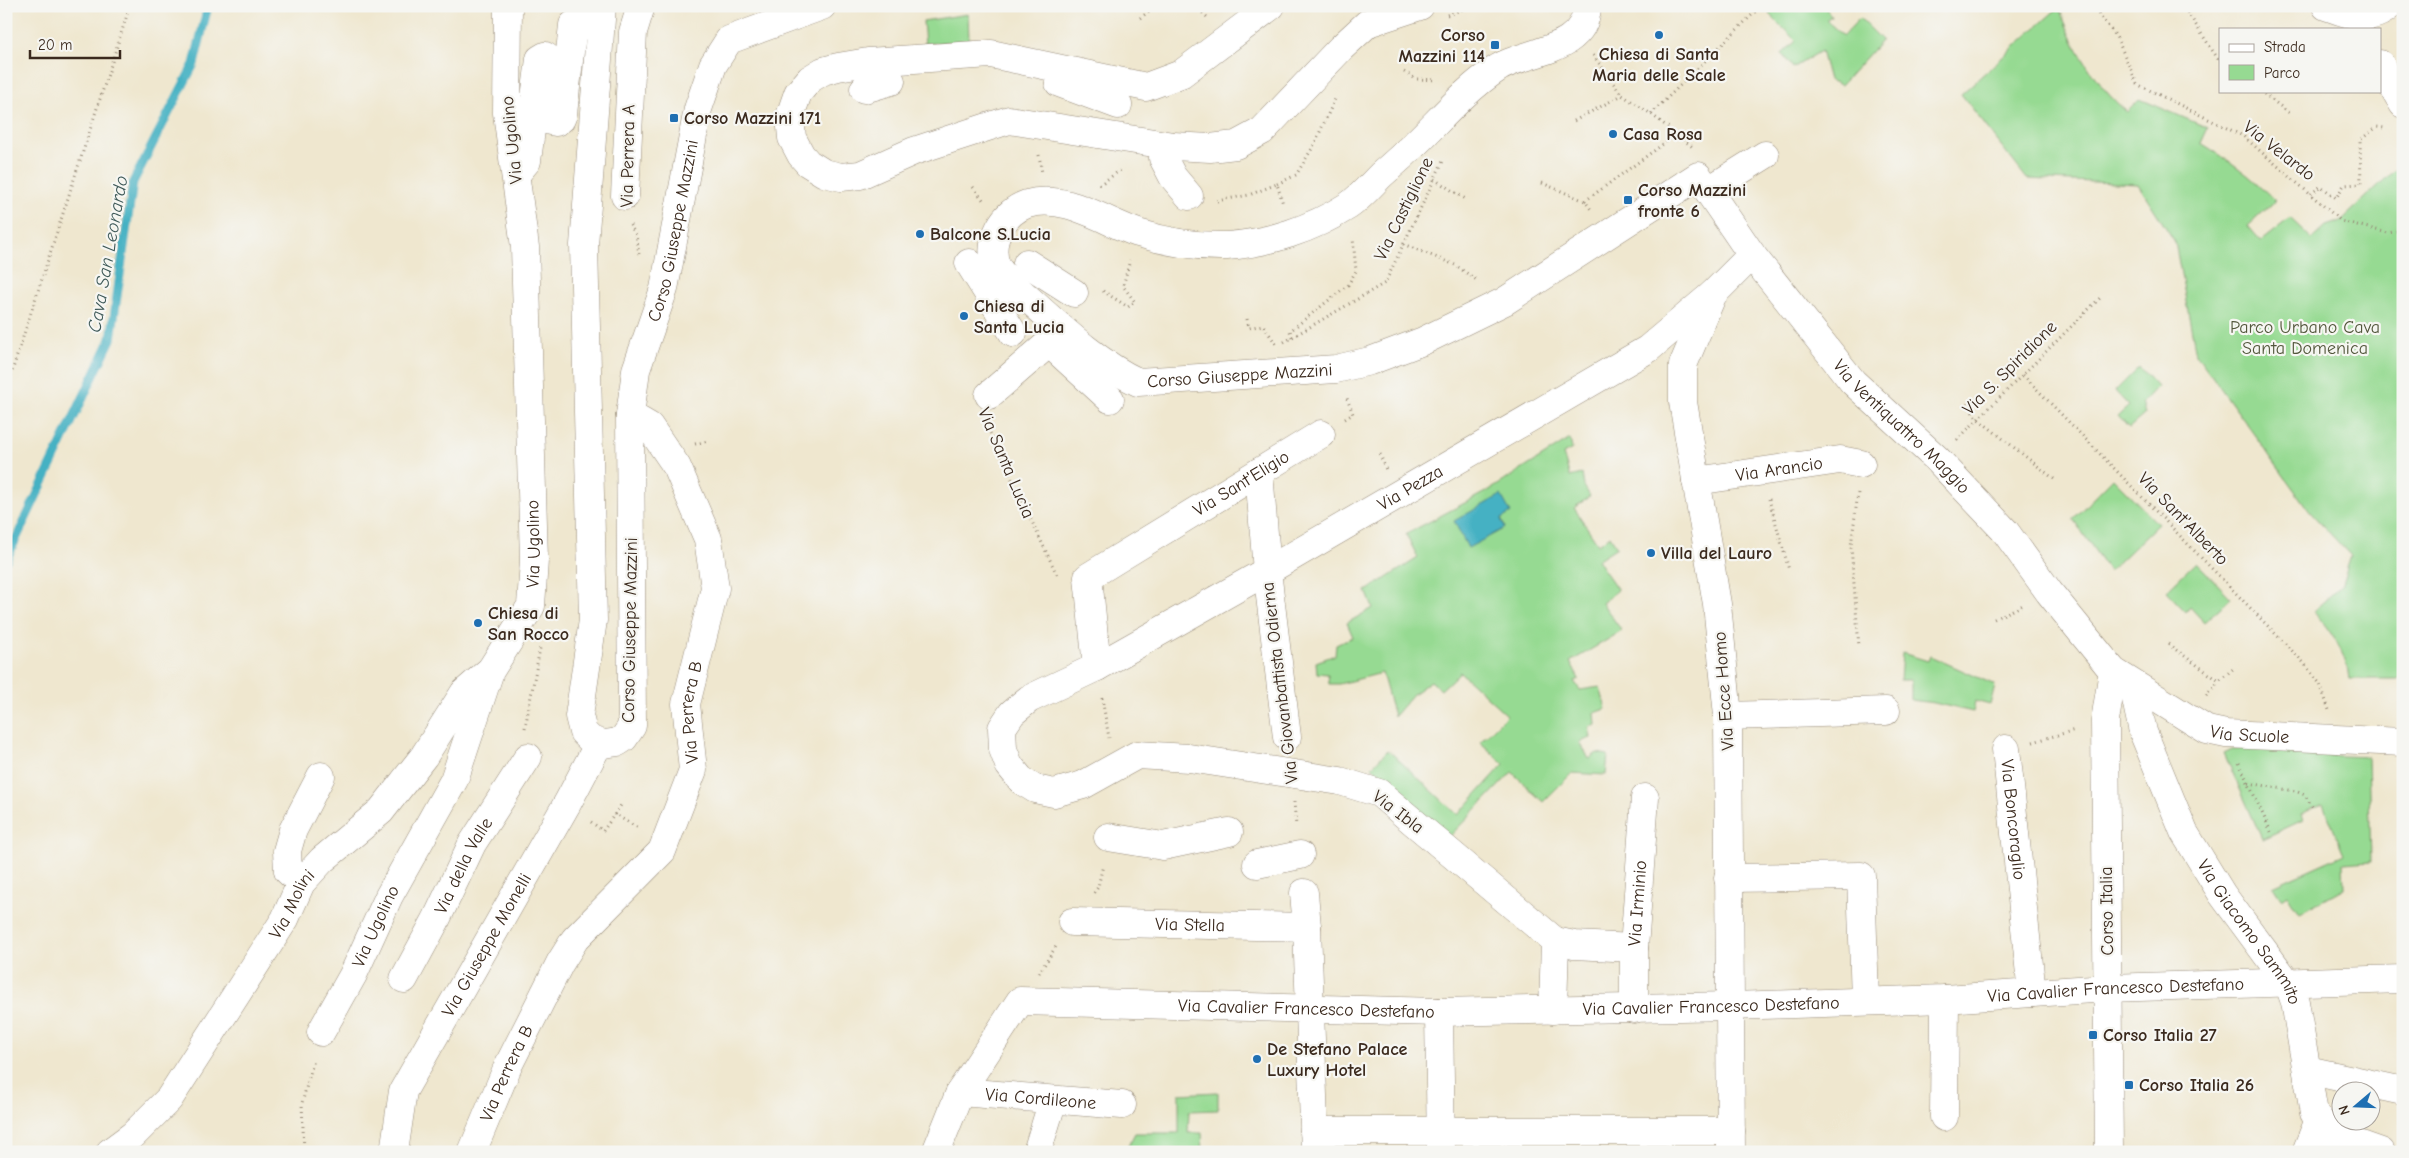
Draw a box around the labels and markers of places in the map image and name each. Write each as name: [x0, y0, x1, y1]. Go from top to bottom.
place label: Corso Mazzini 114: [1399, 25, 1485, 67]
marker: Chiesa di Santa Maria delle Scale: [1653, 29, 1665, 41]
marker: Corso Mazzini 114: [1489, 39, 1501, 51]
place label: Chiesa di Santa Maria delle Scale: [1592, 44, 1726, 86]
place label: Corso Mazzini 171: [684, 108, 821, 129]
marker: Corso Mazzini 171: [668, 112, 680, 124]
place label: Casa Rosa: [1623, 124, 1703, 145]
marker: Casa Rosa: [1607, 128, 1619, 140]
place label: Corso Mazzini fronte 6: [1637, 180, 1746, 222]
marker: Corso Mazzini fronte 6: [1622, 194, 1634, 206]
place label: Balcone S.Lucia: [930, 224, 1051, 245]
marker: Balcone S.Lucia: [914, 228, 926, 240]
place label: Chiesa di Santa Lucia: [974, 296, 1064, 338]
marker: Chiesa di Santa Lucia: [958, 310, 970, 322]
place label: Villa del Lauro: [1661, 543, 1772, 564]
marker: Villa del Lauro: [1645, 547, 1657, 559]
place label: Chiesa di San Rocco: [488, 603, 569, 645]
marker: Chiesa di San Rocco: [472, 617, 484, 629]
place label: Corso Italia 27: [2103, 1025, 2217, 1046]
marker: Corso Italia 27: [2087, 1029, 2099, 1041]
place label: De Stefano Palace Luxury Hotel: [1267, 1039, 1408, 1081]
marker: De Stefano Palace Luxury Hotel: [1251, 1053, 1263, 1065]
place label: Corso Italia 26: [2139, 1075, 2254, 1096]
marker: Corso Italia 26: [2123, 1079, 2135, 1091]

